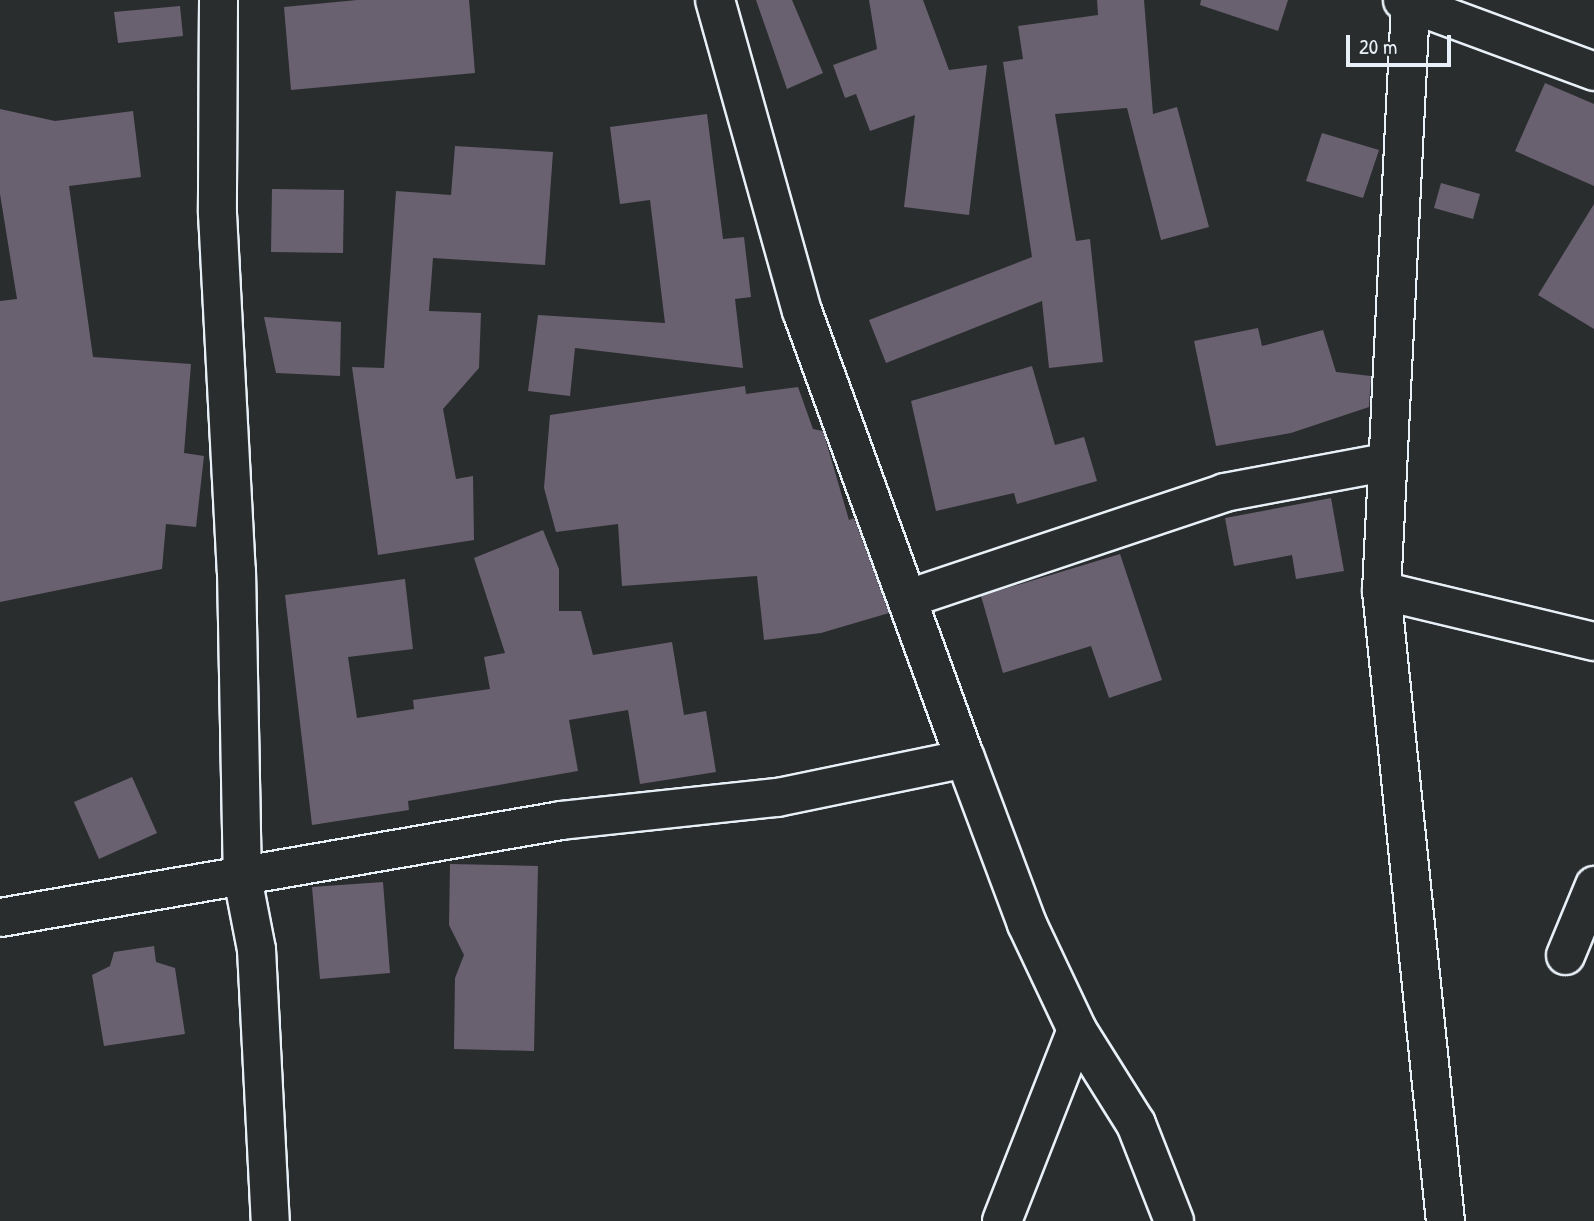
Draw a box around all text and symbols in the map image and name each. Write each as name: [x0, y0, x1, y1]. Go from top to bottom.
scale bar: [1349, 21, 1454, 65]
text: 20 m: [1359, 32, 1397, 61]

